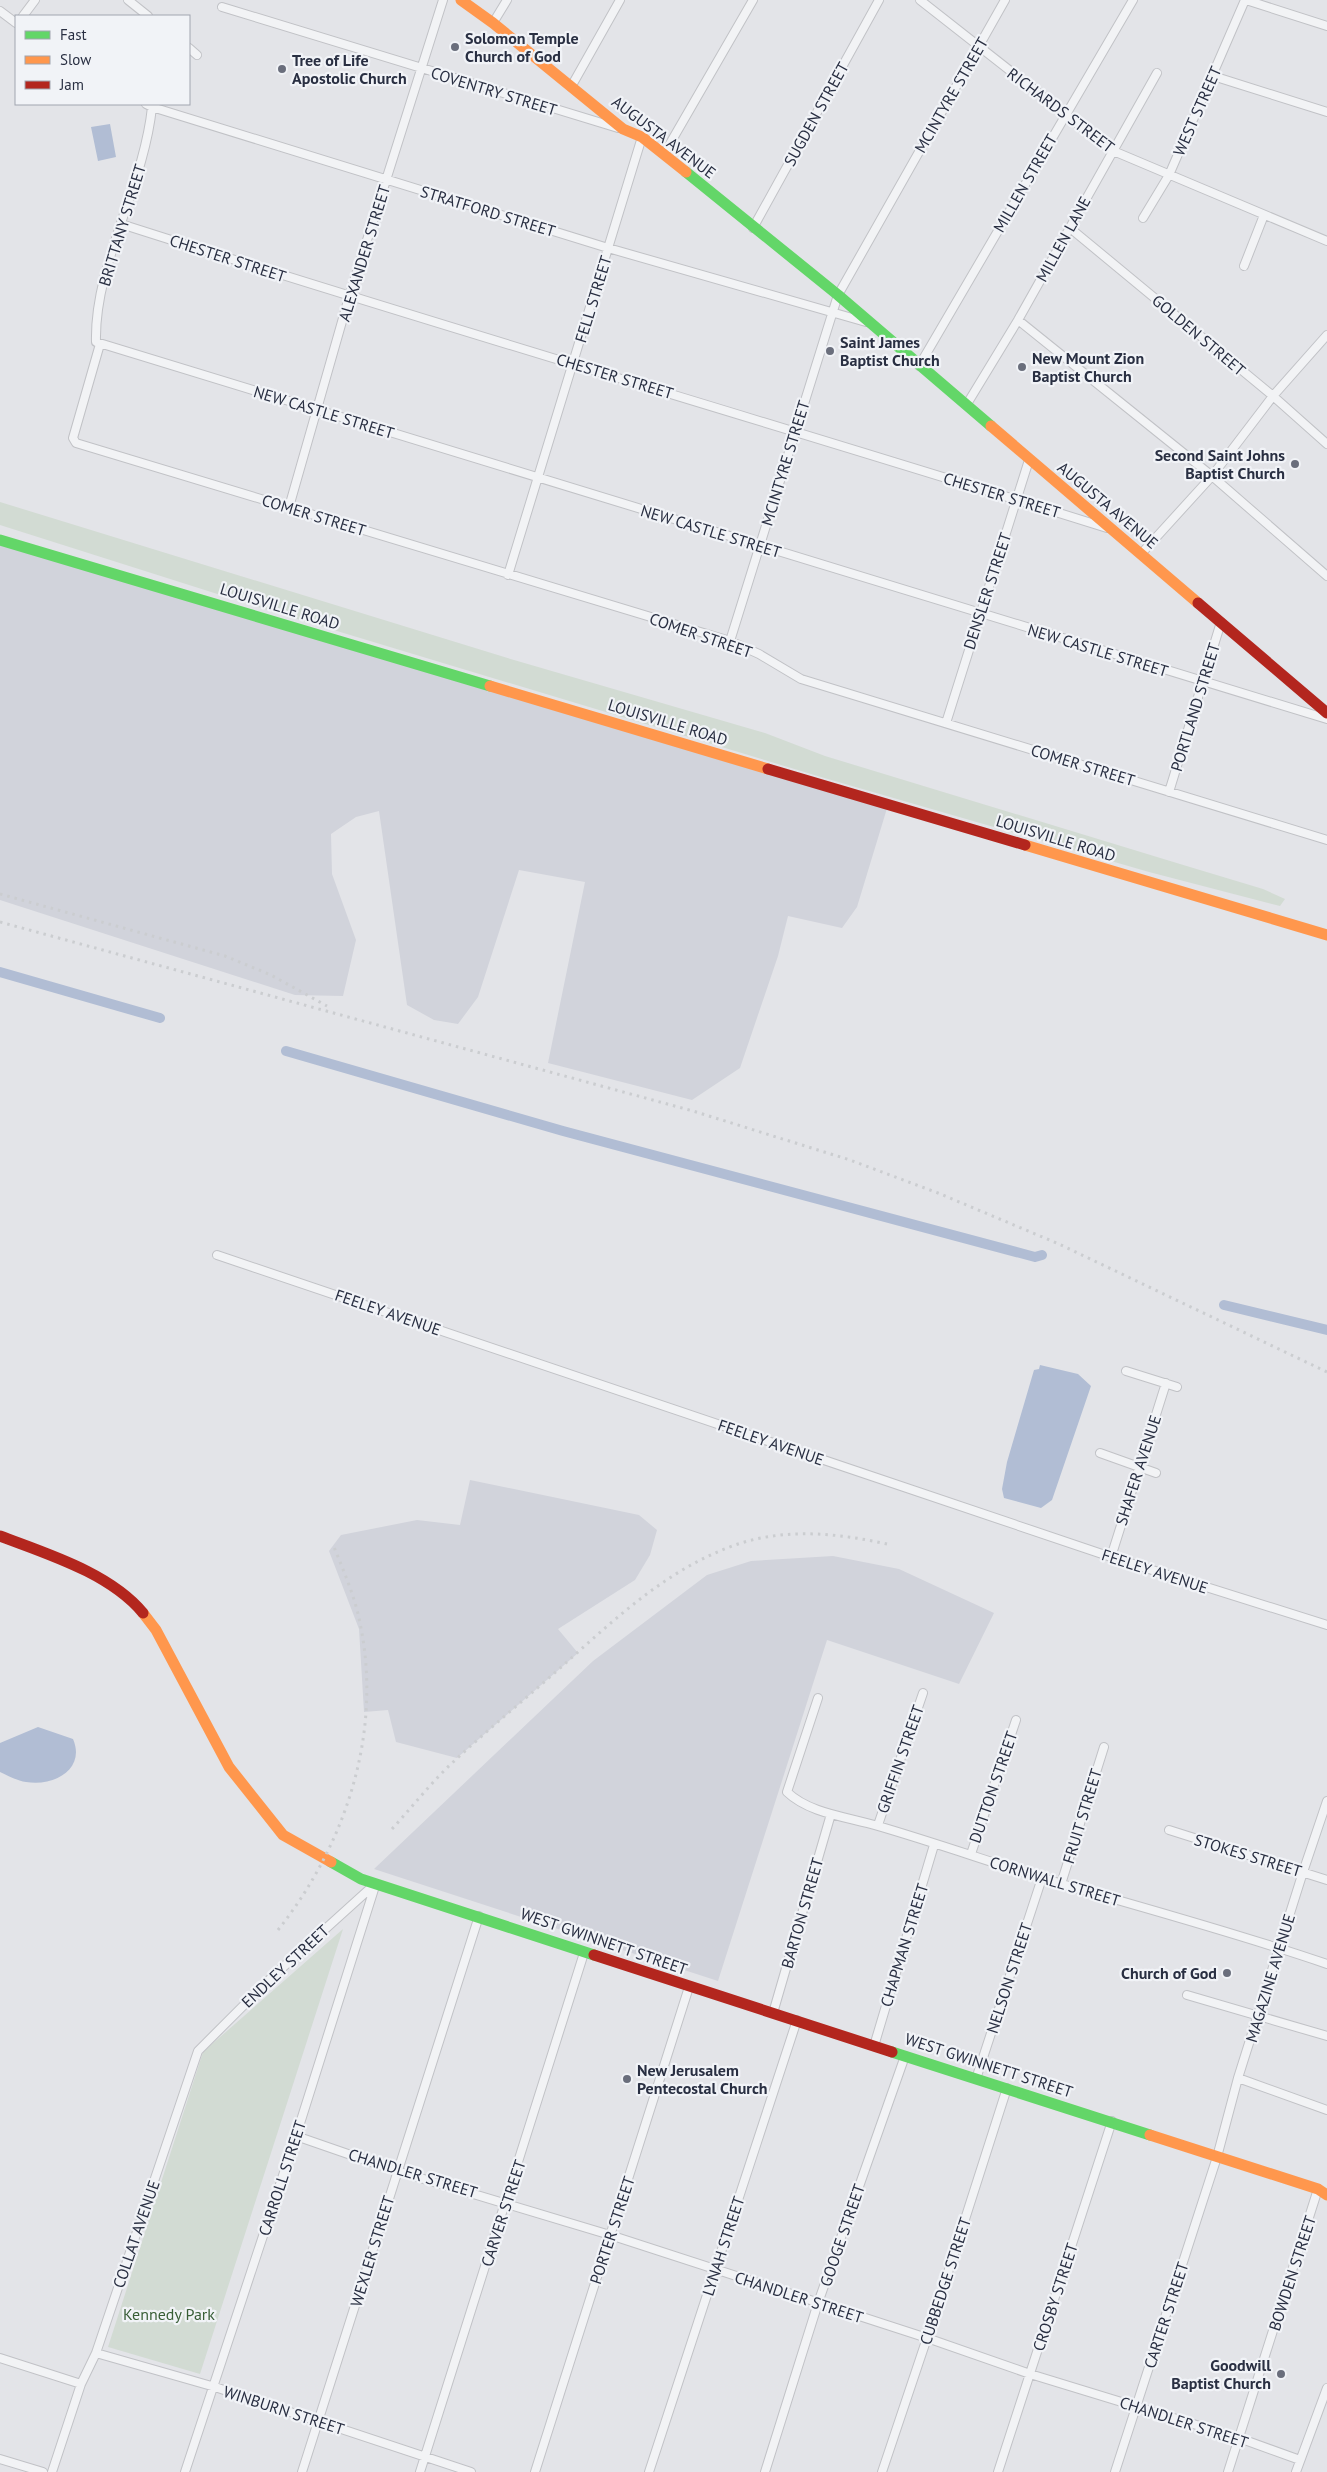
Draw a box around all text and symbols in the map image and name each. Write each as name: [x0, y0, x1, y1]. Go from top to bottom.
legend: [15, 15, 190, 105]
text: Fast: [60, 25, 87, 44]
place label: Solomon Temple Church of God: [465, 28, 579, 66]
street label: MCINTYRE STREET: [910, 34, 992, 156]
marker: Solomon Temple Church of God: [449, 41, 461, 53]
text: Slow: [60, 50, 91, 69]
place label: Tree of Life Apostolic Church: [292, 50, 407, 88]
street label: SUGDEN STREET: [779, 58, 853, 169]
street label: COVENTRY STREET: [429, 62, 560, 120]
marker: Tree of Life Apostolic Church: [276, 63, 288, 75]
street label: RICHARDS STREET: [1003, 63, 1119, 157]
street label: WEST STREET: [1168, 63, 1226, 159]
text: Jam: [59, 75, 84, 94]
street label: AUGUSTA AVENUE: [608, 91, 720, 183]
street label: MILLEN STREET: [989, 130, 1061, 236]
street label: BRITTANY STREET: [94, 162, 150, 288]
street label: STRATFORD STREET: [418, 181, 558, 241]
street label: ALEXANDER STREET: [334, 182, 394, 324]
street label: MILLEN LANE: [1031, 193, 1095, 285]
street label: CHESTER STREET: [167, 230, 289, 286]
street label: FELL STREET: [570, 253, 616, 345]
street label: GOLDEN STREET: [1148, 290, 1250, 380]
place label: Saint James Baptist Church: [840, 332, 940, 370]
marker: Saint James Baptist Church: [824, 345, 836, 357]
place label: New Mount Zion Baptist Church: [1032, 348, 1144, 386]
street label: CHESTER STREET: [554, 349, 676, 403]
marker: New Mount Zion Baptist Church: [1016, 361, 1028, 373]
street label: NEW CASTLE STREET: [251, 381, 397, 443]
street label: MCINTYRE STREET: [756, 398, 814, 528]
place label: Second Saint Johns Baptist Church: [1155, 445, 1285, 483]
street label: AUGUSTA AVENUE: [1054, 457, 1162, 553]
marker: Second Saint Johns Baptist Church: [1289, 458, 1301, 470]
street label: CHESTER STREET: [941, 468, 1063, 522]
street label: COMER STREET: [260, 490, 368, 540]
street label: NEW CASTLE STREET: [638, 500, 784, 562]
street label: DENSLER STREET: [959, 530, 1015, 652]
street label: LOUISVILLE ROAD: [218, 578, 342, 634]
street label: COMER STREET: [647, 608, 755, 662]
street label: NEW CASTLE STREET: [1025, 619, 1171, 681]
street label: PORTLAND STREET: [1166, 640, 1224, 774]
street label: LOUISVILLE ROAD: [606, 694, 730, 750]
street label: COMER STREET: [1029, 740, 1137, 790]
street label: LOUISVILLE ROAD: [994, 810, 1118, 866]
street label: FEELEY AVENUE: [332, 1285, 444, 1339]
street label: SHAFER AVENUE: [1111, 1412, 1165, 1528]
street label: FEELEY AVENUE: [715, 1415, 827, 1469]
street label: FEELEY AVENUE: [1099, 1544, 1211, 1598]
street label: GRIFFIN STREET: [872, 1702, 928, 1816]
street label: DUTTON STREET: [964, 1728, 1022, 1846]
street label: FRUIT STREET: [1058, 1766, 1106, 1866]
street label: STOKES STREET: [1192, 1829, 1304, 1881]
street label: CORNWALL STREET: [987, 1852, 1123, 1910]
street label: BARTON STREET: [777, 1855, 827, 1971]
street label: CHAPMAN STREET: [876, 1881, 932, 2009]
street label: WEST GWINNETT STREET: [518, 1903, 690, 1979]
street label: MAGAZINE AVENUE: [1241, 1911, 1299, 2045]
street label: ENDLEY STREET: [237, 1920, 333, 2012]
street label: NELSON STREET: [982, 1920, 1036, 2036]
place label: Church of God: [1121, 1963, 1217, 1983]
marker: Church of God: [1221, 1967, 1233, 1979]
street label: WEST GWINNETT STREET: [903, 2028, 1076, 2102]
place label: New Jerusalem Pentecostal Church: [637, 2060, 768, 2098]
marker: New Jerusalem Pentecostal Church: [621, 2073, 633, 2085]
street label: CARROLL STREET: [254, 2118, 310, 2238]
street label: CHANDLER STREET: [346, 2144, 480, 2202]
street label: CARVER STREET: [476, 2157, 530, 2269]
street label: PORTER STREET: [585, 2173, 639, 2287]
street label: COLLAT AVENUE: [108, 2177, 164, 2291]
street label: GOOGE STREET: [815, 2181, 869, 2289]
street label: WEXLER STREET: [346, 2193, 398, 2309]
street label: LYNAH STREET: [697, 2194, 749, 2298]
street label: BOWDEN STREET: [1264, 2213, 1320, 2333]
street label: CUBBEDGE STREET: [915, 2215, 975, 2347]
street label: CROSBY STREET: [1028, 2240, 1082, 2354]
street label: CARTER STREET: [1139, 2259, 1193, 2371]
street label: CHANDLER STREET: [732, 2267, 866, 2327]
park label: Kennedy Park: [123, 2304, 215, 2324]
place label: Goodwill Baptist Church: [1171, 2355, 1271, 2393]
marker: Goodwill Baptist Church: [1275, 2368, 1287, 2380]
street label: WINBURN STREET: [221, 2381, 347, 2439]
street label: CHANDLER STREET: [1117, 2392, 1251, 2452]

